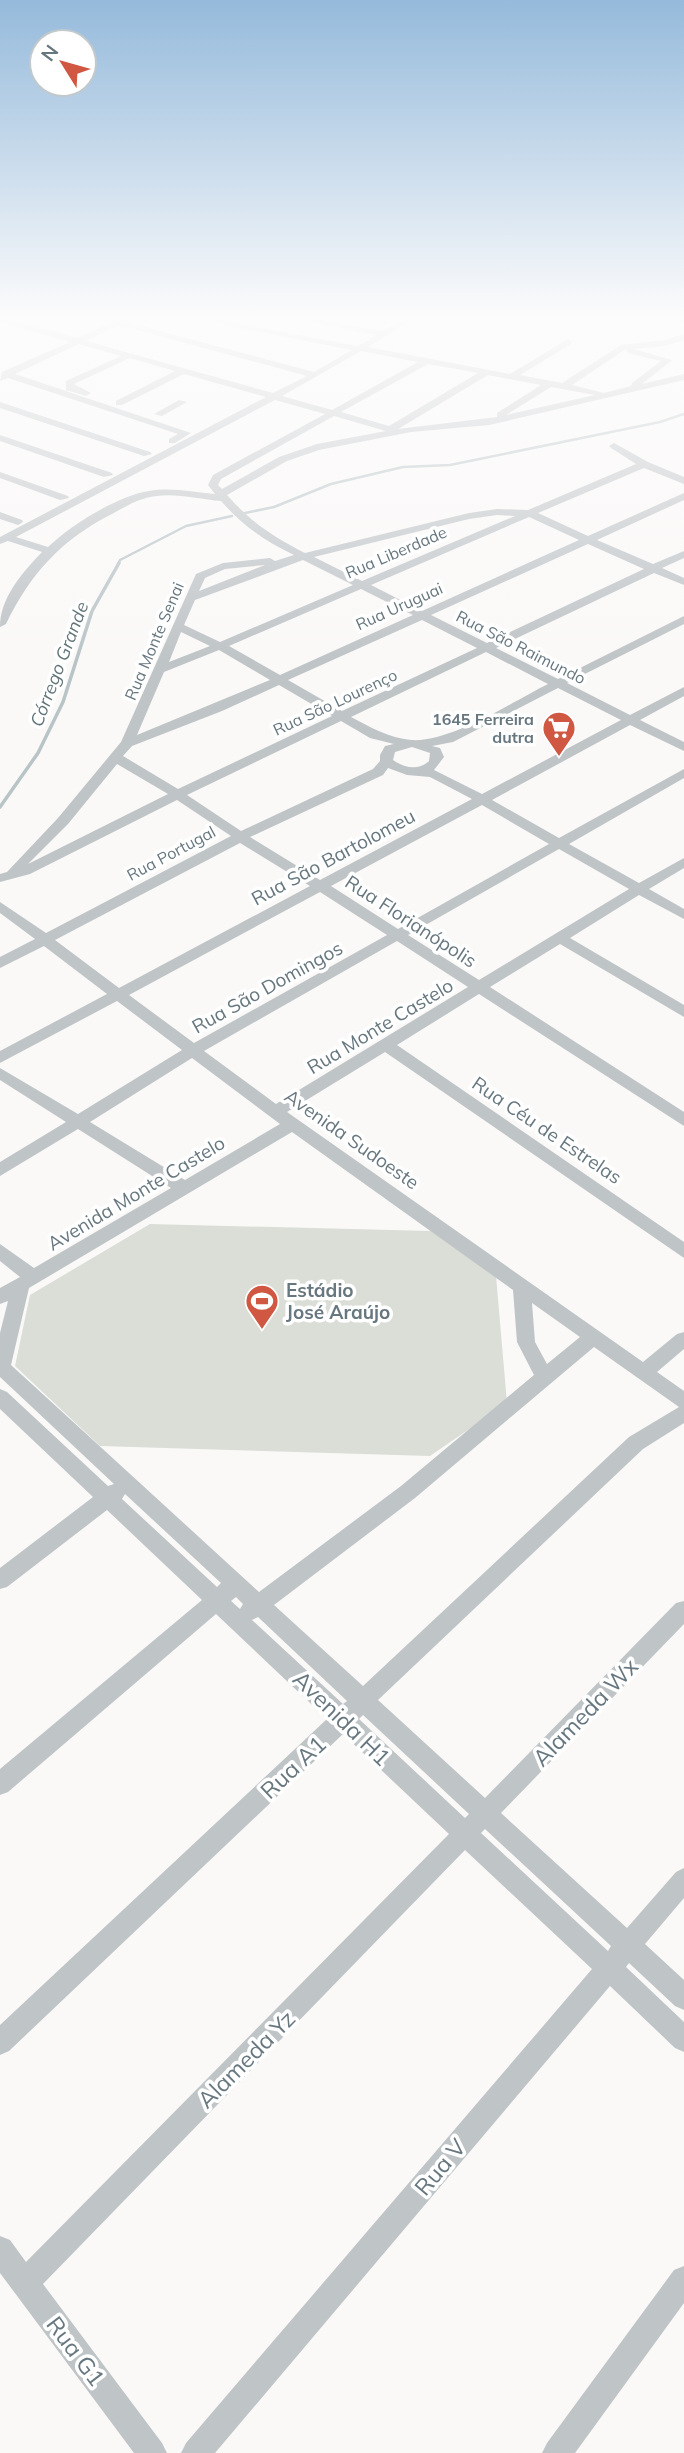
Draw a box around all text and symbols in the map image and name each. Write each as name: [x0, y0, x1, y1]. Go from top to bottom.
north arrow: [28, 28, 98, 98]
text: N: [36, 40, 63, 66]
street label: Rua Liberdade: [342, 522, 450, 582]
street label: Rua Uruguai: [352, 578, 446, 634]
street label: Rua Monte Senai: [120, 579, 188, 703]
water label: Córrego Grande: [25, 598, 93, 730]
street label: Rua São Raimundo: [453, 606, 589, 688]
street label: Rua São Lourenço: [270, 664, 400, 740]
place label: 1645 Ferreira dutra: [432, 709, 534, 747]
supermarket icon: 1645 Ferreira dutra: [540, 709, 578, 758]
street label: Rua São Bartolomeu: [247, 804, 419, 910]
street label: Rua Portugal: [123, 821, 219, 885]
street label: Rua Florianópolis: [341, 870, 481, 972]
street label: Rua São Domingos: [187, 936, 347, 1038]
street label: Rua Monte Castelo: [303, 973, 457, 1079]
street label: Rua Céu de Estrelas: [468, 1071, 626, 1189]
street label: Avenida Sudoeste: [280, 1084, 424, 1194]
street label: Avenida Monte Castelo: [43, 1130, 229, 1256]
place label: Estádio José Araújo: [286, 1278, 390, 1324]
sports icon: Estádio José Araújo: [243, 1282, 281, 1331]
street label: Alameda Wx: [526, 1651, 644, 1772]
street label: Avenida H1: [287, 1664, 397, 1772]
street label: Rua A1: [254, 1729, 332, 1805]
street label: Alameda Yz: [191, 2004, 301, 2114]
street label: Rua V: [408, 2133, 472, 2201]
street label: Rua G1: [40, 2310, 112, 2392]

